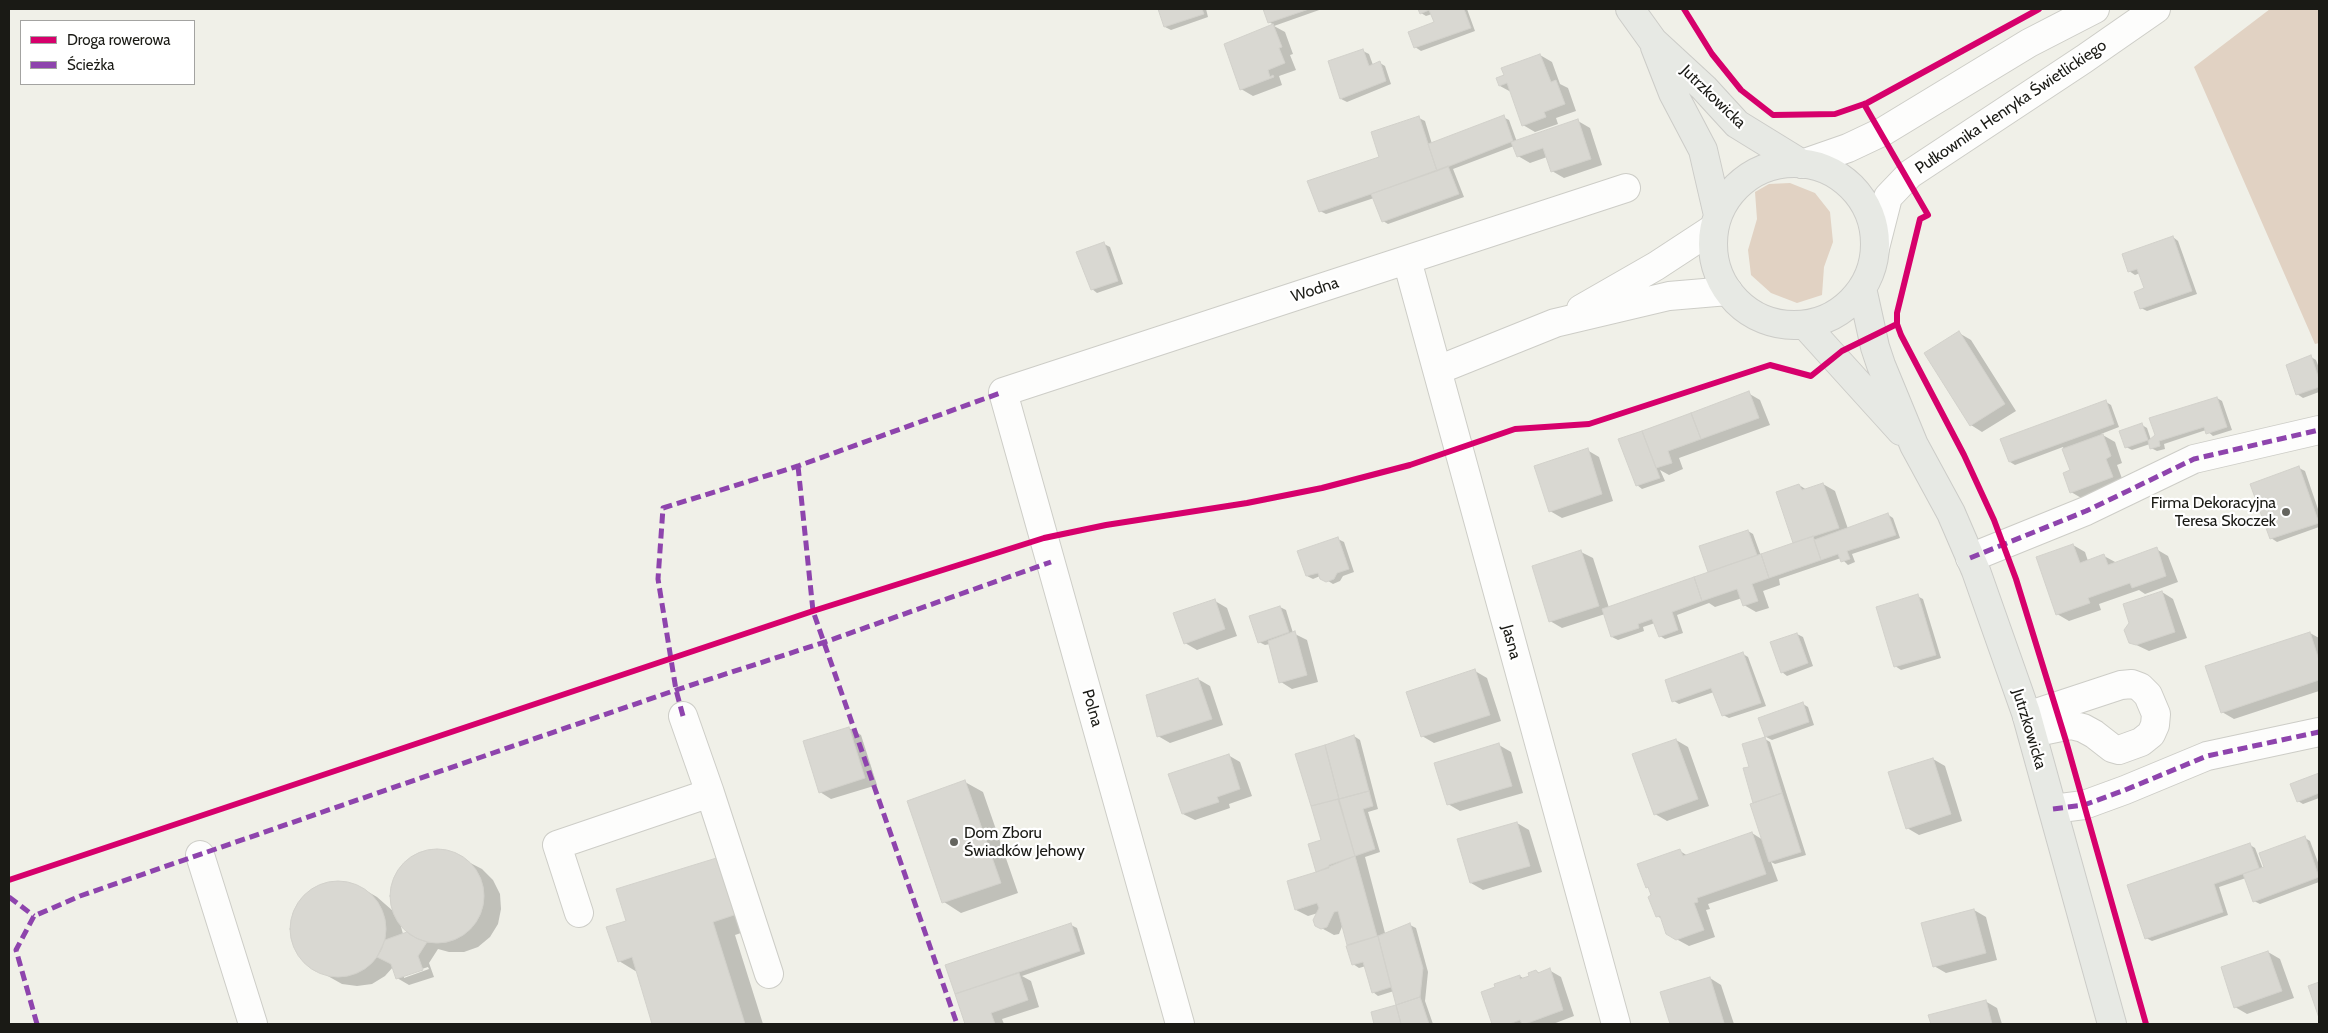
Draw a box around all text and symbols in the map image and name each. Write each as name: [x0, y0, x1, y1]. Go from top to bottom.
legend: [20, 20, 195, 85]
text: Droga rowerowa: [67, 31, 171, 49]
street label: Pułkownika Henryka Świetlickiego: [1912, 36, 2110, 178]
text: Ścieżka: [67, 56, 114, 74]
street label: Jutrzkowicka: [1677, 61, 1749, 133]
street label: Wodna: [1289, 273, 1341, 307]
place label: Firma Dekoracyjna Teresa Skoczek: [2151, 493, 2276, 531]
marker: Firma Dekoracyjna Teresa Skoczek: [2280, 506, 2292, 518]
street label: Jasna: [1497, 623, 1525, 661]
street label: Polna: [1078, 687, 1106, 729]
street label: Jutrzkowicka: [2008, 687, 2050, 771]
place label: Dom Zboru Świadków Jehowy: [964, 823, 1085, 861]
marker: Dom Zboru Świadków Jehowy: [948, 836, 960, 848]

